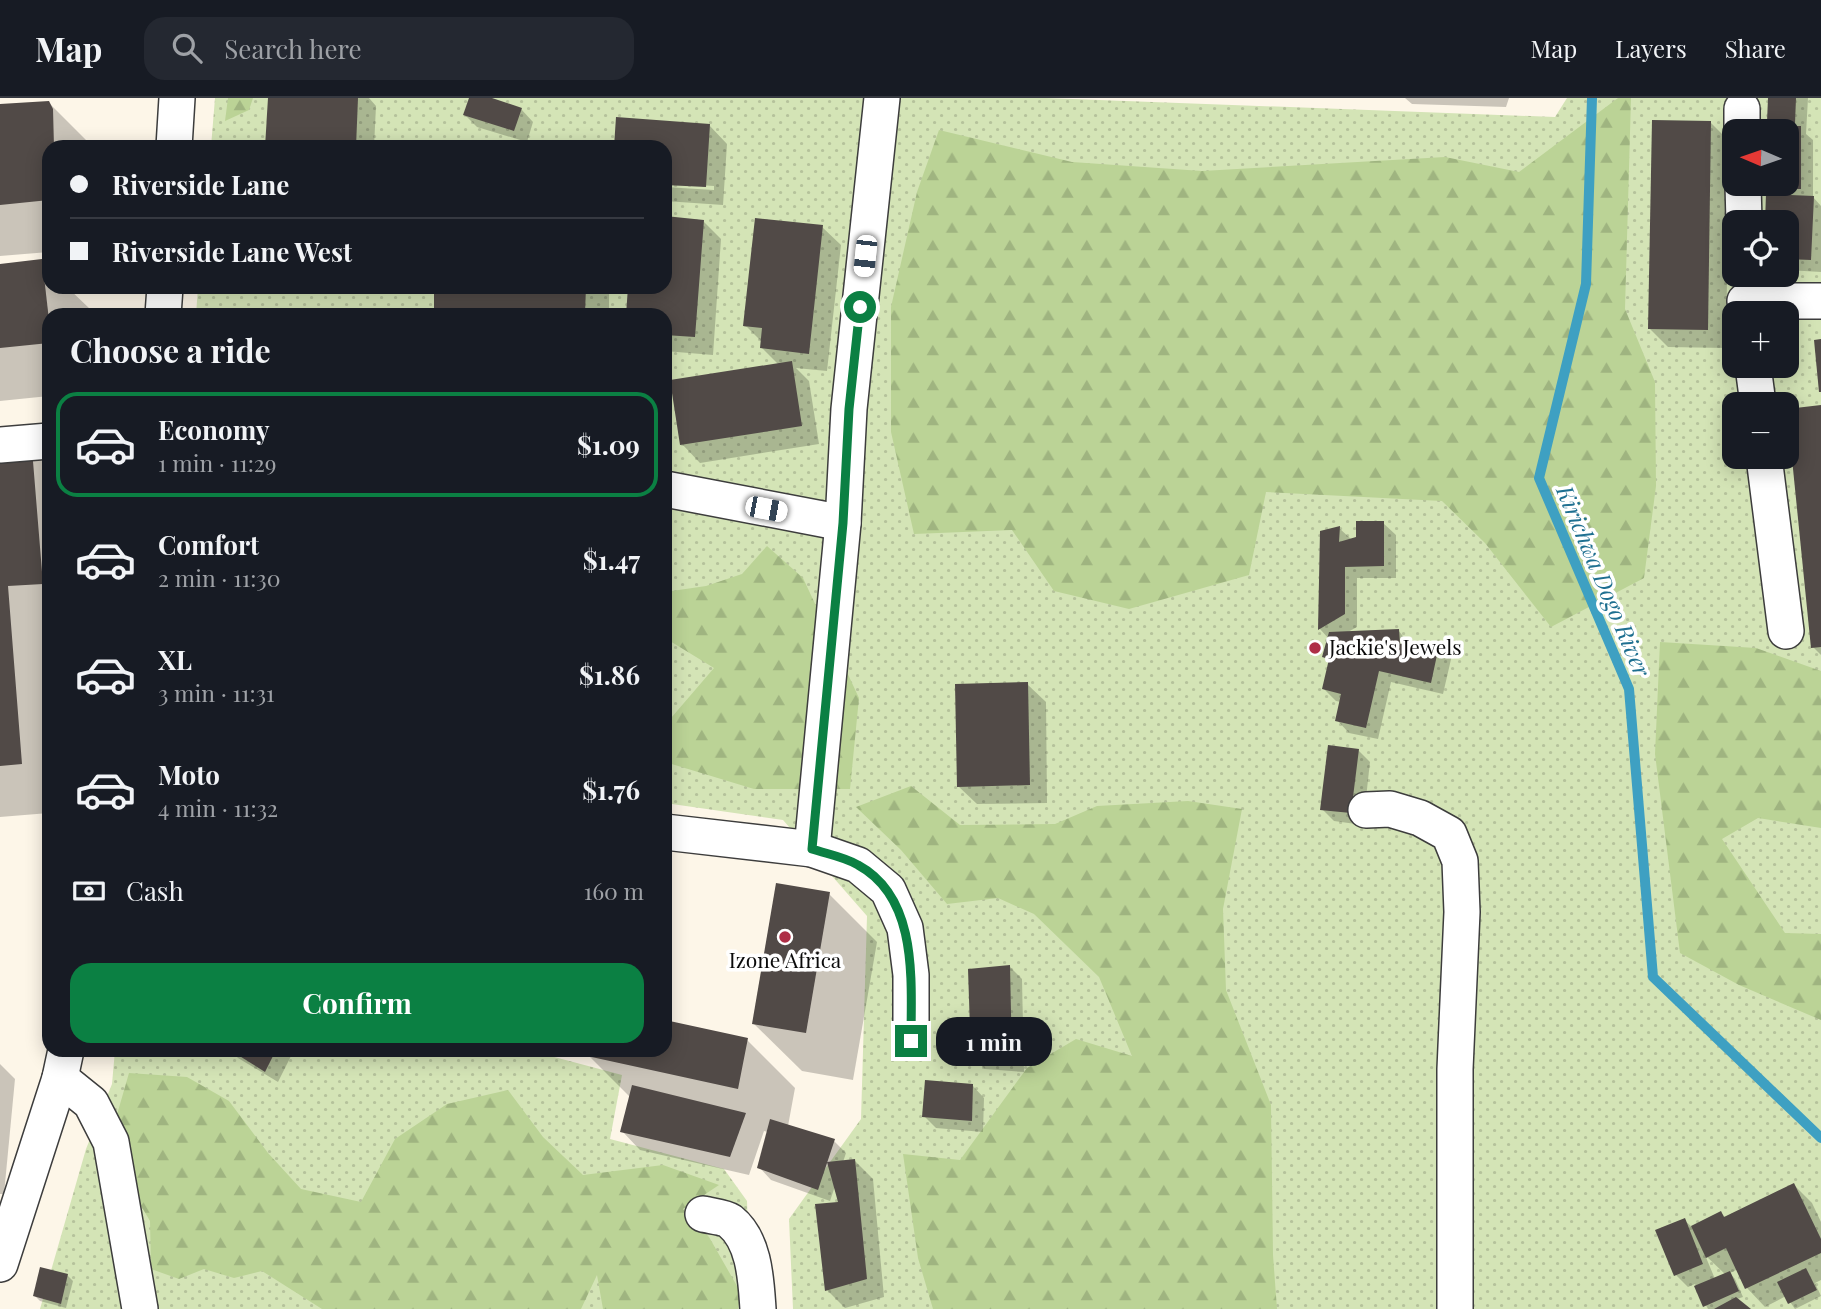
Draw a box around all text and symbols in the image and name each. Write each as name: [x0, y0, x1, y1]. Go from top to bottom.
search box: [144, 17, 634, 80]
text: Map: [35, 26, 102, 70]
icon: search: [168, 29, 206, 67]
text: Search here: [224, 31, 362, 66]
text: Map: [1531, 32, 1577, 64]
text: Layers: [1615, 32, 1687, 64]
text: Share: [1725, 32, 1786, 64]
north arrow: [1722, 119, 1799, 196]
map controls: [1722, 119, 1799, 469]
text: Riverside Lane: [112, 167, 289, 202]
button: locate: [1722, 210, 1799, 287]
text: Riverside Lane West: [112, 234, 352, 269]
car: [853, 234, 878, 278]
route start: [844, 291, 876, 323]
button: +: [1722, 301, 1799, 378]
text: Choose a ride: [70, 328, 271, 371]
button: −: [1722, 392, 1799, 469]
text: Economy: [158, 412, 269, 447]
icon: car: [74, 413, 137, 476]
text: $1.09: [577, 427, 640, 462]
text: 1 min · 11:29: [158, 447, 277, 478]
water label: Kirichwa Dogo River: [1550, 479, 1659, 682]
car: [744, 495, 789, 523]
text: Comfort: [158, 527, 259, 562]
icon: car: [74, 528, 137, 591]
text: $1.47: [583, 542, 640, 577]
text: 2 min · 11:30: [158, 562, 280, 593]
place label: Jackie's Jewels: [1328, 632, 1462, 660]
marker: Jackie's Jewels: [1307, 640, 1323, 656]
text: XL: [158, 642, 192, 677]
icon: car: [74, 643, 137, 706]
text: $1.86: [579, 657, 640, 692]
text: 3 min · 11:31: [158, 677, 275, 708]
text: Moto: [158, 757, 220, 792]
icon: car: [74, 758, 137, 821]
text: $1.76: [582, 772, 640, 807]
text: 4 min · 11:32: [158, 792, 278, 823]
icon: cash: [70, 872, 108, 910]
text: Cash: [126, 873, 184, 908]
text: 160 m: [584, 875, 644, 906]
marker: Izone Africa: [777, 929, 793, 945]
place label: Izone Africa: [729, 945, 842, 973]
button: Confirm: [70, 963, 644, 1043]
callout: 1 min: [936, 1016, 1051, 1066]
route end: [895, 1025, 927, 1057]
text: 1 min: [966, 1026, 1022, 1057]

